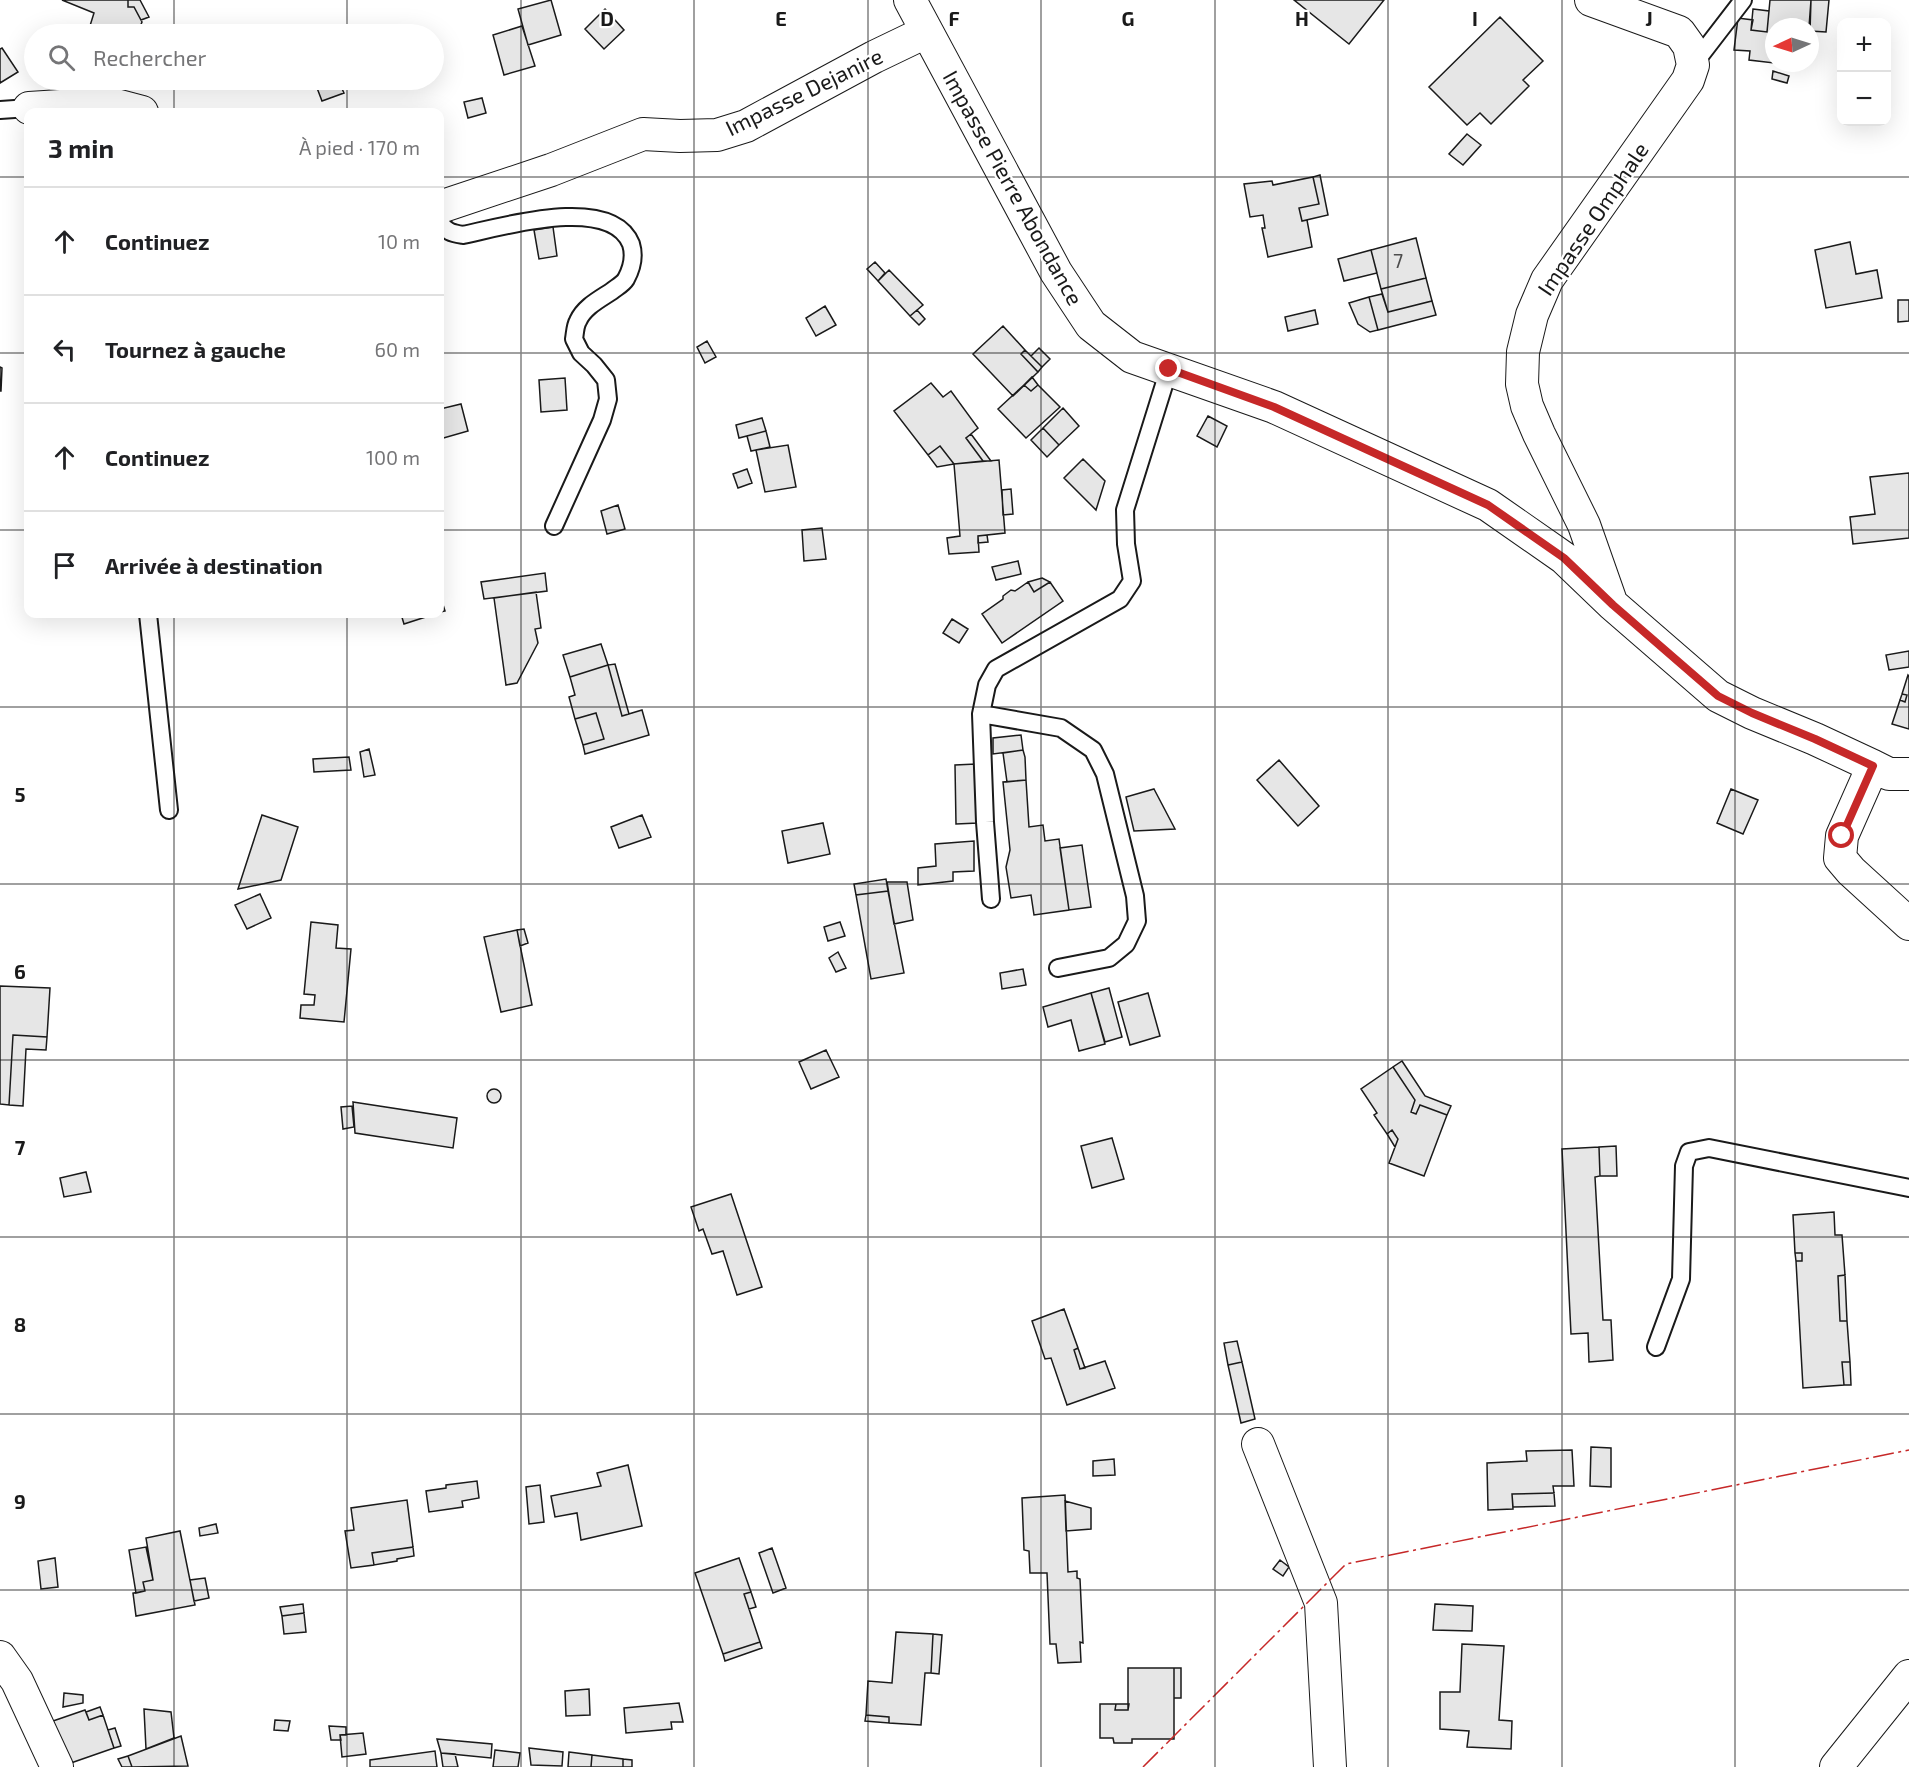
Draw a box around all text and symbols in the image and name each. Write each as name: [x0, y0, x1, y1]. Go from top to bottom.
text: D: [600, 6, 614, 30]
text: E: [775, 6, 787, 30]
text: F: [948, 6, 960, 30]
text: G: [1122, 6, 1134, 30]
text: H: [1295, 6, 1309, 30]
text: I: [1472, 6, 1478, 30]
text: J: [1645, 6, 1653, 30]
north arrow: [1765, 18, 1819, 72]
map controls: [1837, 18, 1891, 126]
button: +: [1837, 18, 1891, 72]
search box: [24, 24, 444, 90]
icon: search: [45, 41, 78, 74]
street label: Impasse Dejanire: [721, 42, 887, 141]
text: Rechercher: [93, 44, 206, 70]
street label: Impasse Pierre Abondance: [938, 66, 1089, 309]
button: −: [1837, 72, 1891, 126]
text: 3 min: [48, 132, 114, 163]
text: À pied · 170 m: [299, 135, 420, 159]
street label: Impasse Omphale: [1531, 137, 1653, 300]
icon: ahead: [48, 225, 81, 258]
text: Continuez: [105, 228, 209, 254]
text: 10 m: [378, 229, 420, 253]
house number: 7: [1393, 248, 1403, 272]
icon: left: [48, 333, 81, 366]
text: Tournez à gauche: [105, 336, 286, 362]
text: 60 m: [375, 337, 420, 361]
route end: [1155, 355, 1181, 381]
icon: ahead: [48, 441, 81, 474]
text: Continuez: [105, 444, 209, 470]
text: 100 m: [366, 445, 420, 469]
icon: arrive: [48, 549, 81, 582]
text: Arrivée à destination: [105, 552, 323, 578]
text: 5: [14, 782, 26, 806]
route start: [1828, 822, 1854, 848]
text: 6: [14, 959, 26, 983]
text: 7: [15, 1135, 26, 1159]
text: 8: [14, 1312, 26, 1336]
text: 9: [14, 1489, 26, 1513]

